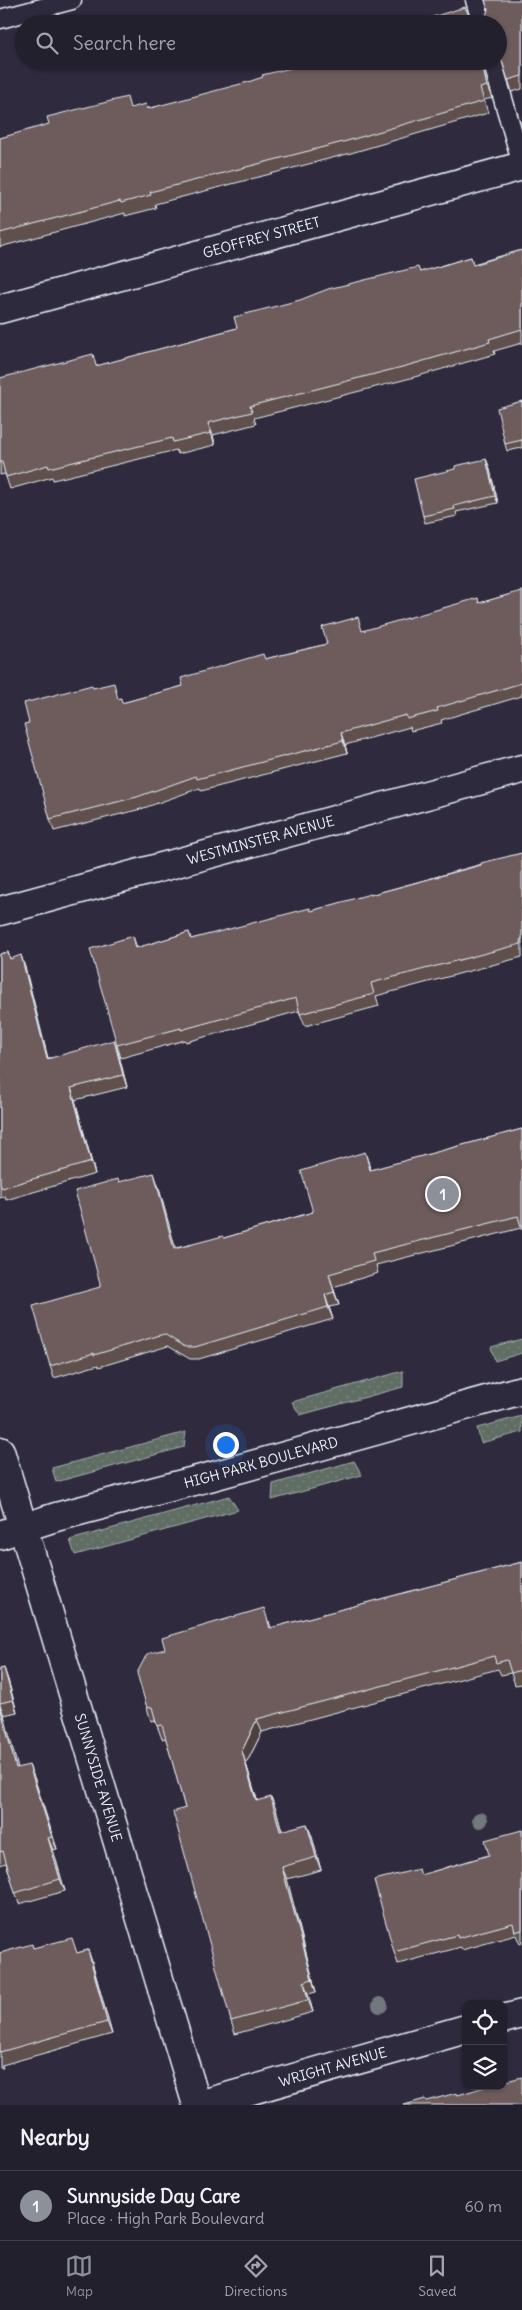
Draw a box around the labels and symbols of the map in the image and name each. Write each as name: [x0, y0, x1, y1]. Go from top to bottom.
street label: GEOFFREY STREET: [201, 213, 322, 262]
street label: WESTMINSTER AVENUE: [185, 812, 336, 869]
pin: 1: [427, 1175, 459, 1213]
your location: [213, 1432, 239, 1458]
street label: HIGH PARK BOULEVARD: [182, 1433, 340, 1492]
street label: SUNNYSIDE AVENUE: [71, 1711, 126, 1844]
street label: WRIGHT AVENUE: [277, 2043, 389, 2091]

